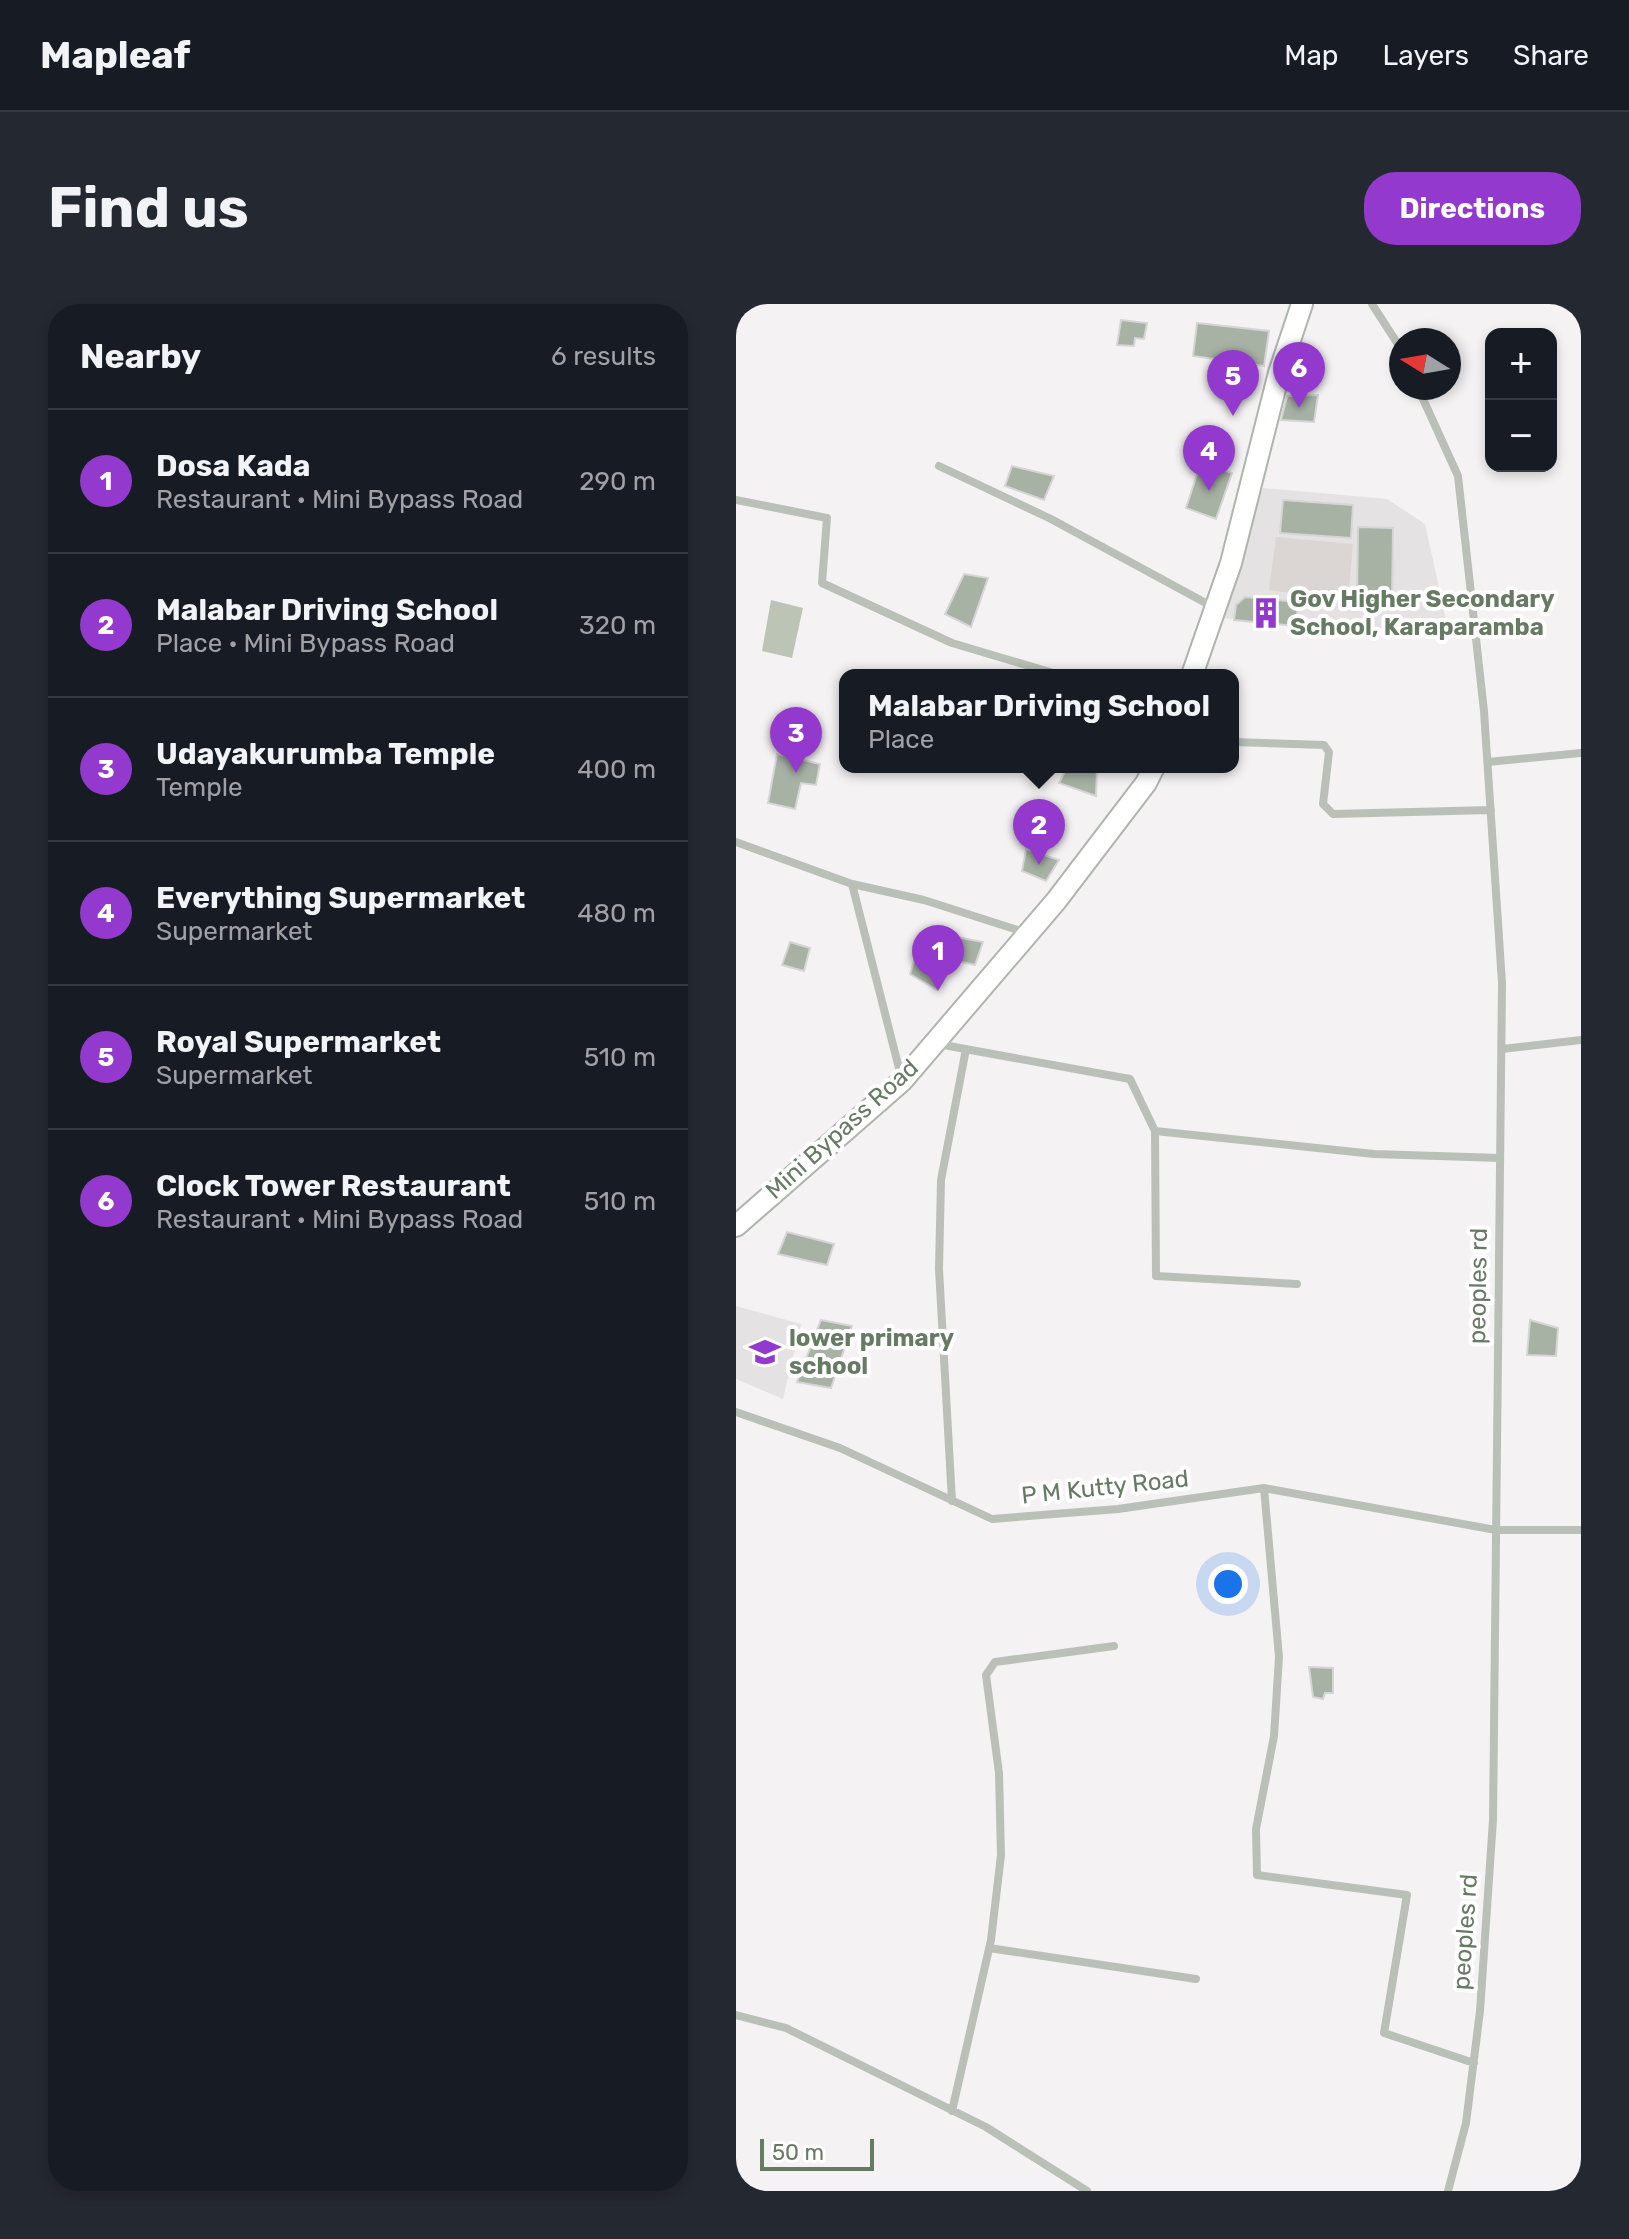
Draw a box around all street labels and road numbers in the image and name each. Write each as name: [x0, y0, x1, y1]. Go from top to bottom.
street label: Mini Bypass Road: [760, 1053, 924, 1205]
street label: peoples rd: [1463, 1228, 1493, 1344]
street label: P M Kutty Road: [1020, 1464, 1190, 1510]
street label: peoples rd: [1447, 1873, 1483, 1991]

